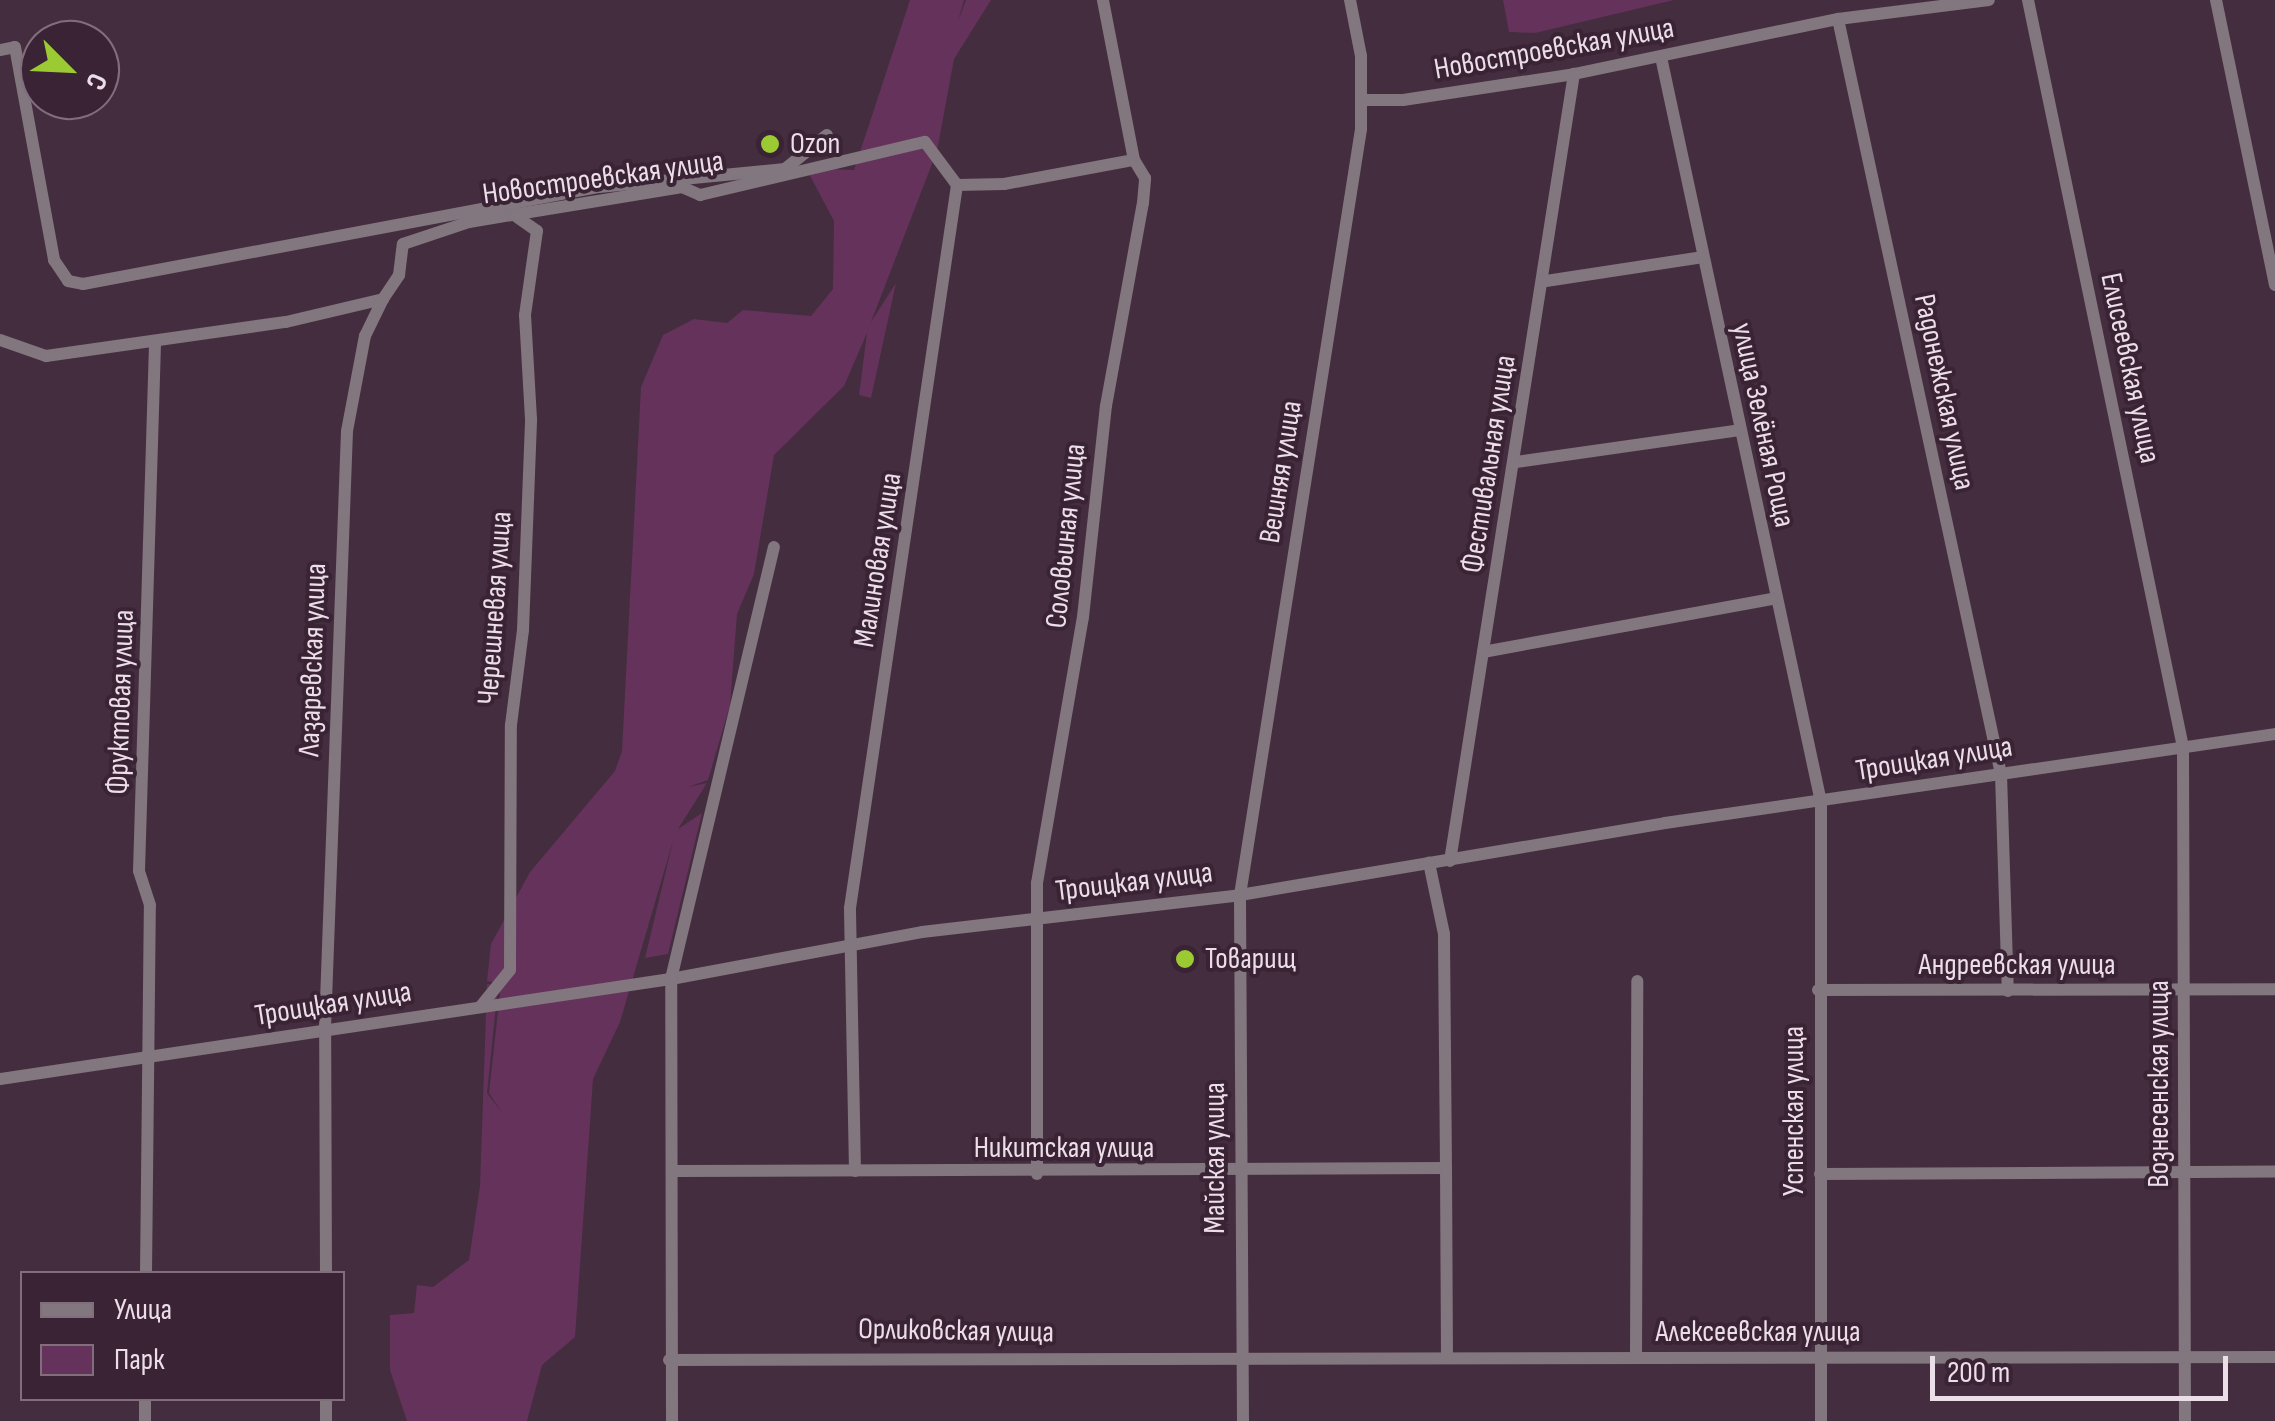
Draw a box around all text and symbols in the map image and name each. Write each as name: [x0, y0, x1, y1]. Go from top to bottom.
street label: Новостроевская улица: [1431, 10, 1677, 88]
north arrow: [20, 20, 120, 120]
text: С: [78, 68, 114, 95]
place label: Ozon: [790, 126, 840, 162]
marker: Ozon: [759, 133, 781, 155]
street label: Новостроевская улица: [480, 143, 726, 213]
street label: Елисеевская улица: [2092, 270, 2168, 466]
street label: Радонежская улица: [1906, 291, 1982, 493]
street label: улица Зелёная Роща: [1724, 320, 1802, 530]
street label: Фестивальная улица: [1454, 353, 1524, 575]
street label: Вешняя улица: [1252, 398, 1310, 546]
street label: Соловьиная улица: [1038, 442, 1094, 630]
street label: Малиновая улица: [846, 470, 910, 650]
street label: Черешневая улица: [470, 510, 520, 706]
street label: Лазаревская улица: [292, 563, 334, 757]
street label: Фруктовая улица: [100, 609, 142, 795]
street label: Троицкая улица: [1853, 729, 2015, 789]
street label: Троицкая улица: [1053, 855, 1215, 909]
place label: Товарищ: [1205, 941, 1296, 977]
street label: Андреевская улица: [1918, 947, 2116, 983]
marker: Товарищ: [1174, 948, 1196, 970]
street label: Троицкая улица: [252, 974, 414, 1034]
street label: Вознесенская улица: [2141, 980, 2177, 1188]
street label: Успенская улица: [1776, 1026, 1812, 1196]
street label: Майская улица: [1197, 1082, 1233, 1234]
street label: Никитская улица: [974, 1130, 1154, 1166]
legend: [20, 1271, 345, 1401]
text: Улица: [114, 1292, 172, 1328]
street label: Орликовская улица: [858, 1311, 1054, 1351]
street label: Алексеевская улица: [1655, 1314, 1861, 1350]
scale bar: [1935, 1336, 2232, 1398]
text: Парк: [114, 1342, 165, 1378]
text: 200 m: [1947, 1355, 2010, 1391]

